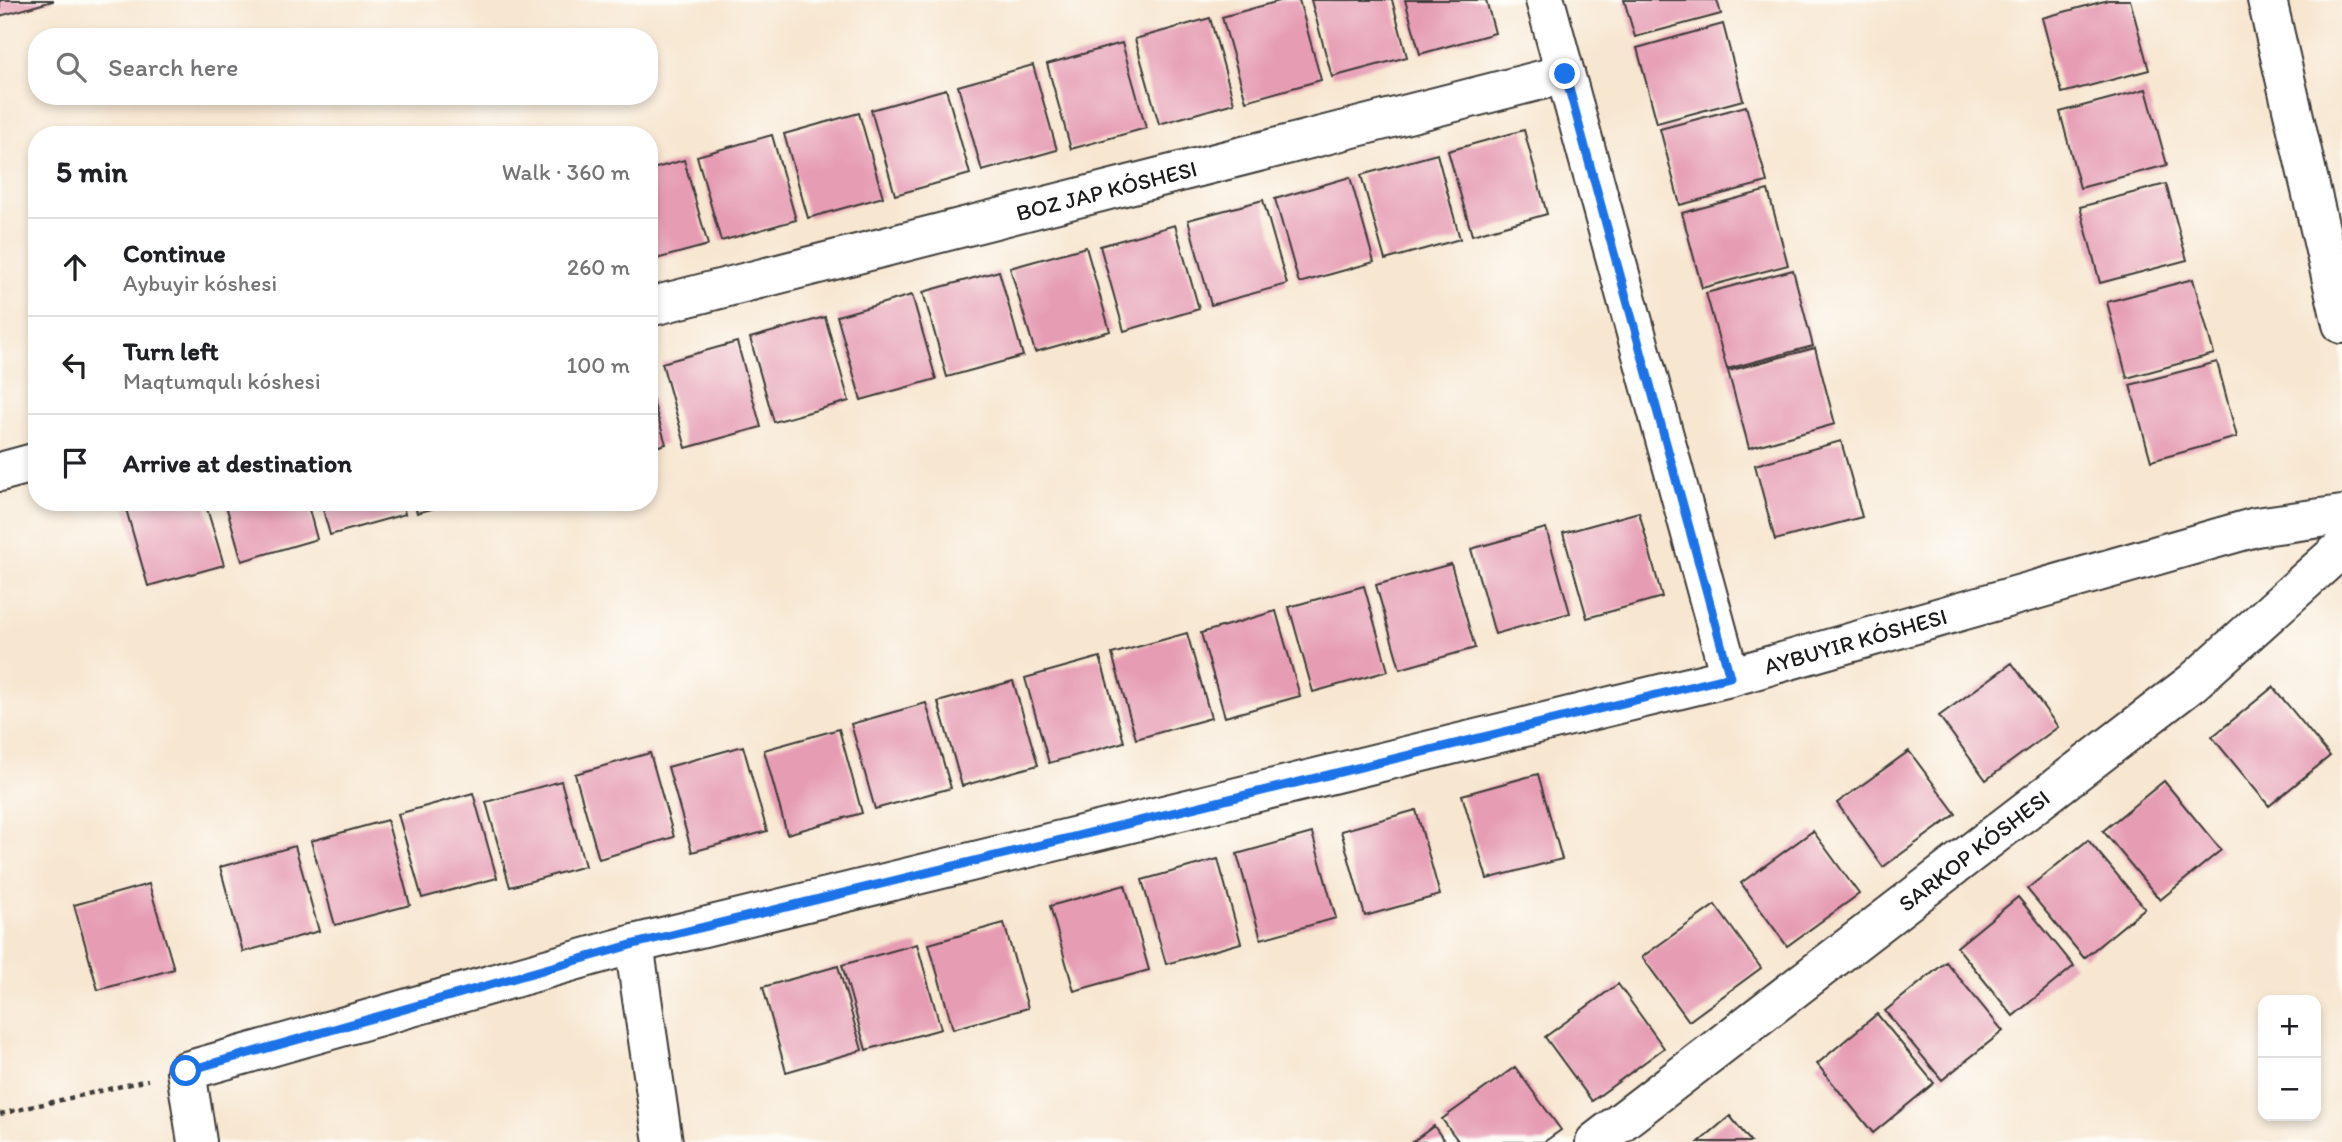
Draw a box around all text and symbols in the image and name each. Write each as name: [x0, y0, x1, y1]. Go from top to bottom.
search box: [28, 28, 658, 105]
icon: search: [52, 48, 90, 86]
text: Search here: [108, 51, 238, 83]
route end: [1549, 58, 1580, 89]
text: 5 min: [56, 153, 127, 190]
street label: BOZ JAP KÓSHESI: [1013, 154, 1200, 227]
text: Walk · 360 m: [502, 158, 630, 186]
text: Continue: [123, 237, 226, 269]
icon: ahead: [56, 248, 94, 286]
text: 260 m: [567, 253, 630, 281]
text: Aybuyir kóshesi: [123, 269, 277, 297]
text: Turn left: [123, 335, 219, 367]
icon: left: [56, 346, 94, 384]
text: 100 m: [566, 351, 630, 379]
text: Maqtumqulı kóshesi: [123, 367, 321, 395]
icon: arrive: [56, 444, 94, 482]
text: Arrive at destination: [123, 447, 352, 479]
street label: AYBUYIR KÓSHESI: [1761, 602, 1950, 681]
street label: SARKOP KÓSHESI: [1893, 784, 2055, 918]
map controls: [2258, 995, 2321, 1121]
button: +: [2258, 995, 2321, 1058]
route start: [170, 1055, 201, 1086]
button: −: [2258, 1058, 2321, 1121]

